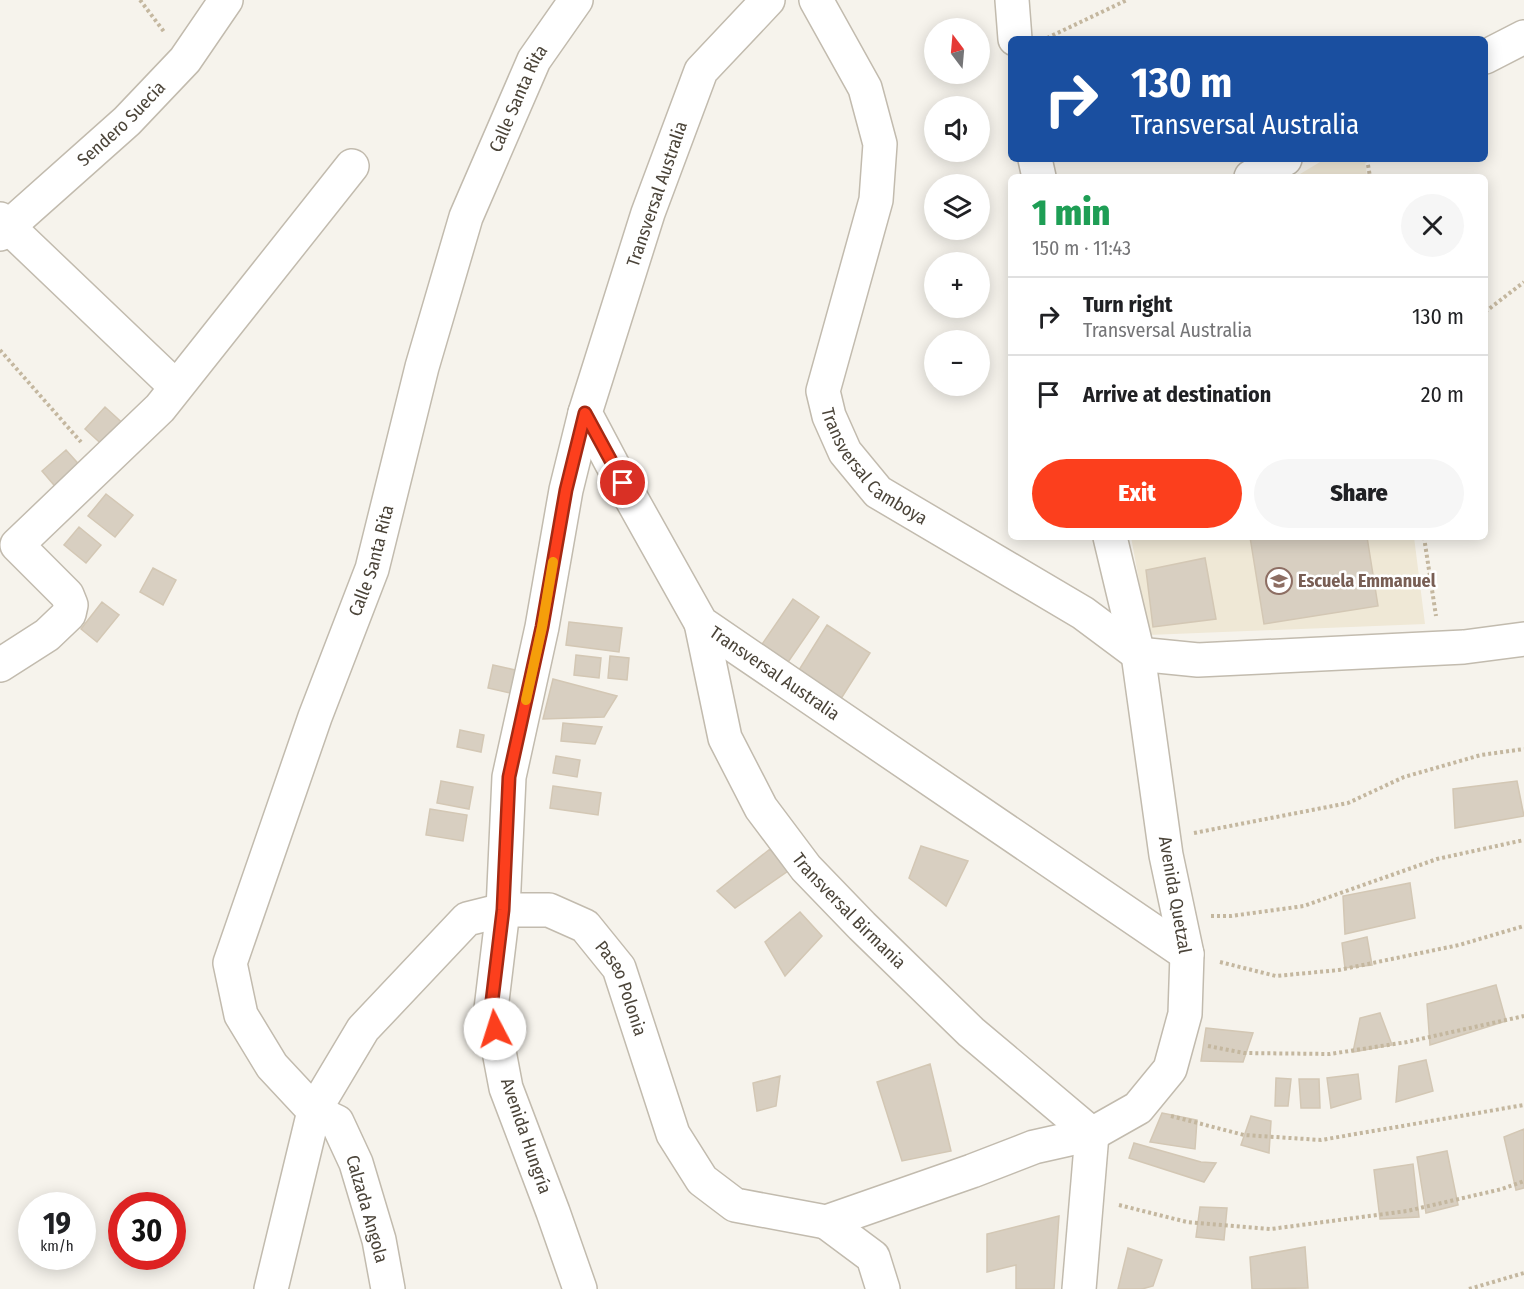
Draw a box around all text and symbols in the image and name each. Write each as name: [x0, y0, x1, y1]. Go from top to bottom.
north arrow: [924, 18, 990, 84]
map controls: [924, 18, 990, 396]
street label: Calle Santa Rita: [484, 40, 552, 155]
text: 130 m: [1131, 58, 1232, 108]
icon: right: [1032, 60, 1110, 138]
street label: Sendero Suecia: [73, 76, 170, 171]
button: sound: [924, 96, 990, 162]
text: Transversal Australia: [1131, 109, 1359, 141]
street label: Transversal Australia: [622, 118, 692, 270]
button: layers: [924, 174, 990, 240]
text: 1 min: [1032, 191, 1110, 235]
button: close: [1401, 194, 1464, 257]
text: 150 m · 11:43: [1032, 236, 1131, 260]
button: +: [924, 252, 990, 318]
text: Turn right: [1083, 291, 1172, 318]
icon: right: [1032, 300, 1065, 333]
text: 130 m: [1412, 303, 1464, 330]
text: Transversal Australia: [1083, 318, 1252, 342]
button: −: [924, 330, 990, 396]
icon: arrive: [1032, 378, 1065, 411]
text: Arrive at destination: [1083, 381, 1271, 408]
text: 20 m: [1421, 381, 1464, 408]
street label: Transversal Camboya: [816, 406, 931, 530]
pin: [597, 457, 648, 508]
button: Exit: [1032, 459, 1242, 528]
button: Share: [1254, 459, 1464, 528]
icon: arrive: [606, 466, 639, 499]
street label: Calle Santa Rita: [344, 503, 398, 619]
school or university icon: Escuela Emmanuel: [1264, 566, 1294, 596]
place label: Escuela Emmanuel: [1298, 570, 1436, 592]
street label: Transversal Australia: [706, 621, 844, 725]
street label: Avenida Quetzal: [1154, 835, 1196, 956]
street label: Transversal Birmania: [788, 849, 911, 974]
street label: Paseo Polonia: [590, 936, 651, 1039]
position arrow: [463, 997, 527, 1061]
street label: Avenida Hungría: [496, 1075, 556, 1197]
street label: Calzada Angola: [341, 1153, 393, 1266]
speed limit sign: 30: [108, 1192, 186, 1270]
text: 19: [43, 1206, 71, 1242]
text: km/h: [40, 1237, 74, 1255]

